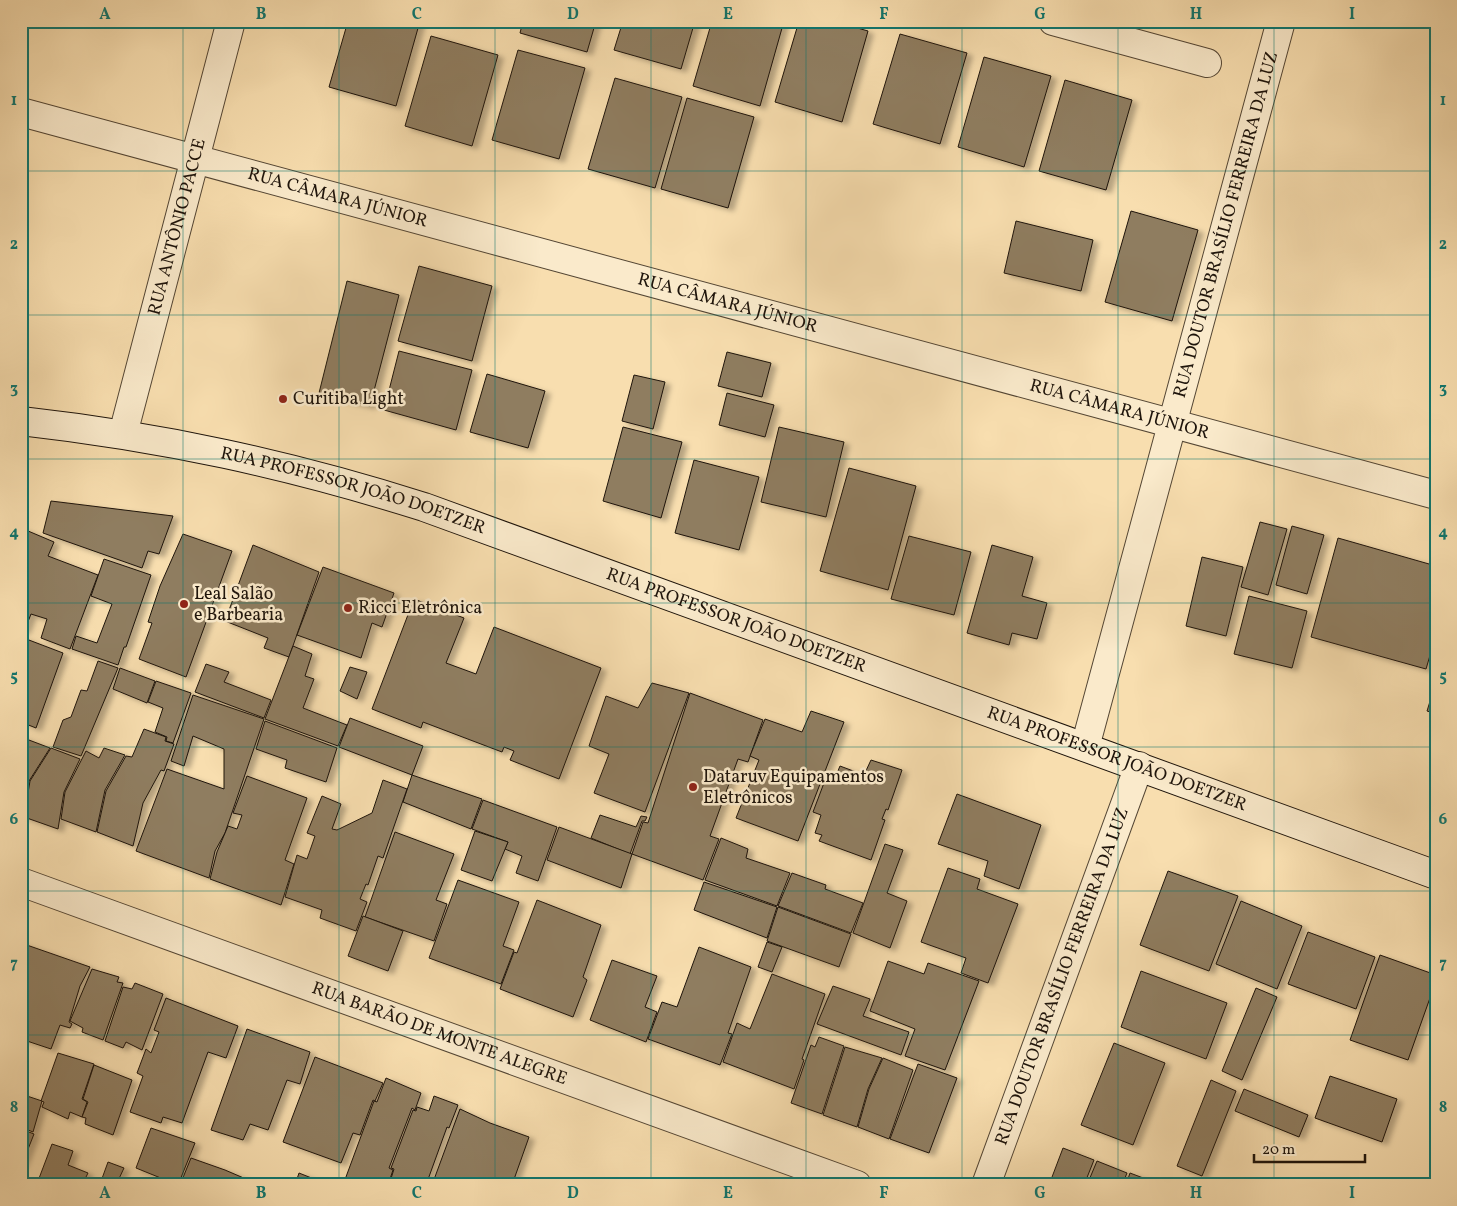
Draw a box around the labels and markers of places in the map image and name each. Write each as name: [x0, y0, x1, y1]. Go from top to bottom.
place label: Curitiba Light: [293, 387, 404, 412]
marker: Curitiba Light: [277, 393, 289, 405]
place label: Leal Salão e Barbearia: [194, 582, 283, 628]
place label: Ricci Eletrônica: [358, 596, 482, 621]
marker: Leal Salão e Barbearia: [178, 598, 190, 610]
marker: Ricci Eletrônica: [342, 602, 354, 614]
place label: Dataruv Equipamentos Eletrônicos: [703, 765, 884, 811]
marker: Dataruv Equipamentos Eletrônicos: [687, 781, 699, 793]

